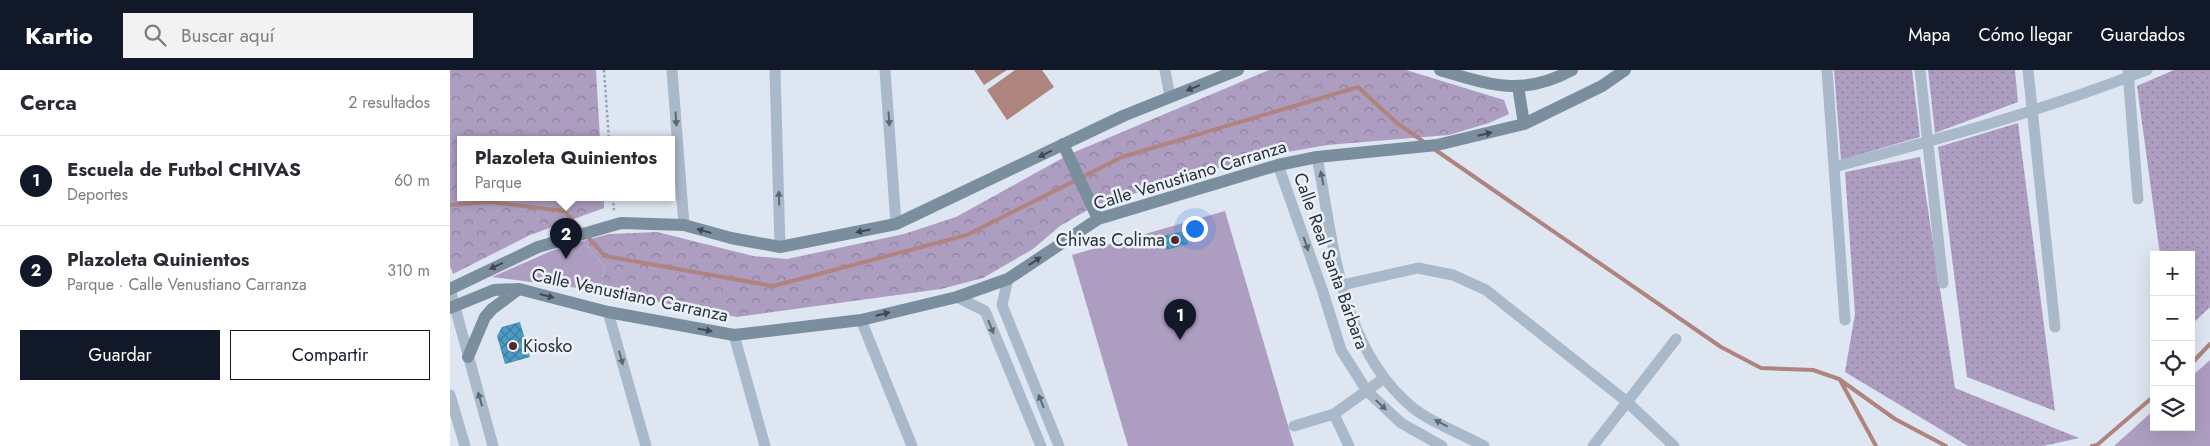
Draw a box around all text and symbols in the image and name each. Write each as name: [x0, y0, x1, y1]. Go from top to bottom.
search box: [123, 13, 473, 58]
text: Kartio: [25, 18, 93, 53]
icon: search: [141, 21, 169, 49]
text: Buscar aquí: [181, 22, 275, 49]
text: Mapa: [1908, 22, 1950, 48]
text: Cómo llegar: [1978, 22, 2073, 48]
text: Guardados: [2101, 22, 2185, 48]
one-way arrow: [1185, 84, 1200, 92]
text: Cerca: [20, 88, 77, 118]
text: 2 resultados: [348, 91, 430, 114]
one-way arrow: [672, 111, 680, 127]
one-way arrow: [885, 111, 893, 127]
one-way arrow: [1477, 130, 1492, 138]
street label: Calle Venustiano Carranza: [1090, 133, 1290, 217]
popup: [457, 136, 675, 201]
text: Plazoleta Quinientos: [475, 144, 657, 171]
one-way arrow: [1038, 151, 1052, 159]
text: Escuela de Futbol CHIVAS: [67, 156, 301, 183]
text: 1: [32, 169, 40, 192]
text: 60 m: [394, 169, 430, 192]
street label: Calle Real Santa Bárbara: [1287, 169, 1375, 353]
one-way arrow: [1317, 170, 1325, 186]
text: Parque: [475, 171, 522, 194]
text: Deportes: [67, 183, 128, 206]
one-way arrow: [775, 190, 783, 206]
your location: [1182, 216, 1208, 242]
pin: 2: [550, 218, 582, 259]
one-way arrow: [697, 226, 712, 234]
one-way arrow: [855, 227, 871, 235]
place label: Chivas Colima: [1056, 227, 1165, 253]
marker: Chivas Colima: [1169, 234, 1181, 246]
one-way arrow: [1302, 237, 1310, 252]
text: Plazoleta Quinientos: [67, 246, 250, 273]
map controls: [2150, 251, 2195, 431]
button: +: [2150, 251, 2195, 296]
one-way arrow: [1029, 256, 1042, 266]
text: 2: [31, 259, 41, 282]
text: 310 m: [387, 259, 430, 282]
street label: Calle Venustiano Carranza: [529, 261, 731, 329]
one-way arrow: [489, 262, 503, 270]
text: Parque · Calle Venustiano Carranza: [67, 273, 307, 296]
one-way arrow: [539, 292, 554, 300]
button: −: [2150, 296, 2195, 341]
pin: 1: [1164, 299, 1196, 340]
one-way arrow: [876, 310, 891, 318]
one-way arrow: [988, 320, 996, 334]
one-way arrow: [698, 326, 714, 334]
button: Guardar: [20, 330, 220, 380]
button: Compartir: [230, 330, 430, 380]
place label: Kiosko: [523, 333, 573, 359]
marker: Kiosko: [507, 340, 519, 352]
button: locate: [2150, 341, 2195, 386]
one-way arrow: [617, 351, 625, 366]
button: layers: [2150, 386, 2195, 431]
one-way arrow: [476, 392, 484, 407]
one-way arrow: [1037, 393, 1045, 408]
one-way arrow: [1375, 399, 1387, 411]
one-way arrow: [1433, 419, 1448, 427]

